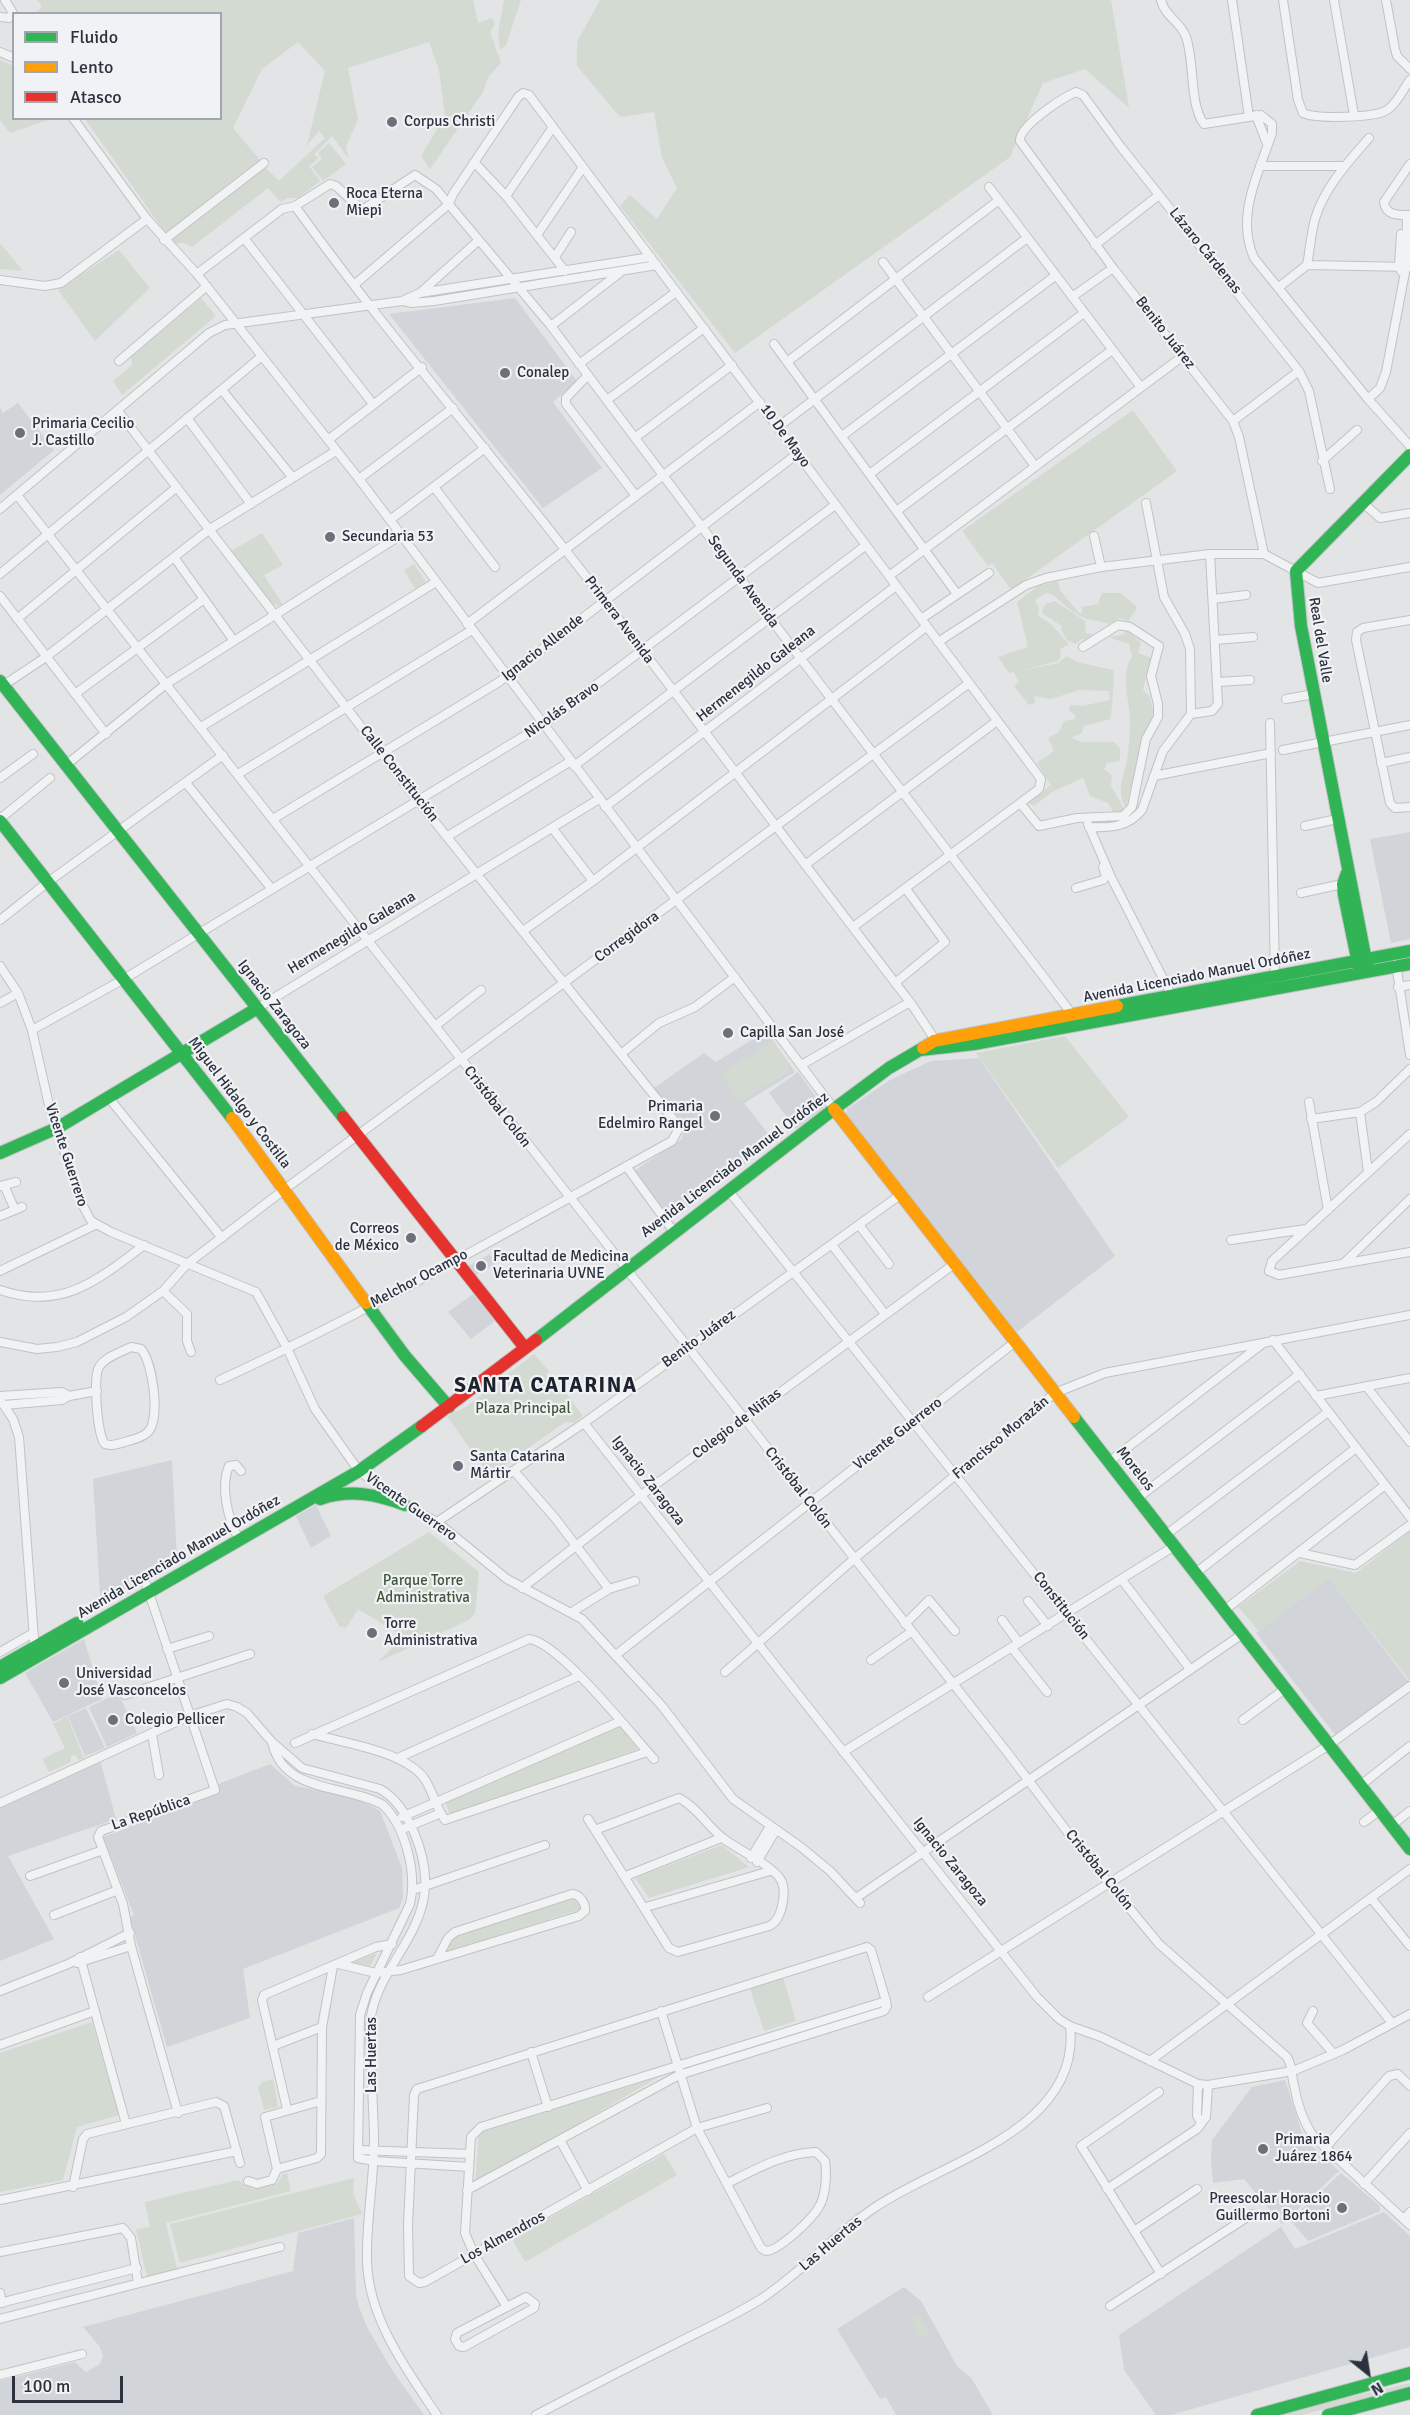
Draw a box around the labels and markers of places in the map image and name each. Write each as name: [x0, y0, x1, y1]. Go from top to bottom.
place label: Corpus Christi: [404, 113, 495, 131]
marker: Corpus Christi: [385, 115, 399, 129]
place label: Roca Eterna Miepi: [346, 185, 423, 220]
marker: Roca Eterna Miepi: [327, 196, 341, 210]
place label: Conalep: [517, 364, 569, 382]
marker: Conalep: [498, 366, 512, 380]
place label: Primaria Cecilio J. Castillo: [32, 415, 134, 450]
marker: Primaria Cecilio J. Castillo: [13, 426, 27, 440]
place label: Secundaria 53: [342, 528, 434, 546]
marker: Secundaria 53: [323, 530, 337, 544]
place label: Capilla San José: [740, 1024, 844, 1042]
marker: Capilla San José: [721, 1026, 735, 1040]
place label: Primaria Edelmiro Rangel: [598, 1098, 703, 1133]
marker: Primaria Edelmiro Rangel: [708, 1109, 722, 1123]
place label: Correos de México: [335, 1220, 399, 1255]
marker: Correos de México: [404, 1231, 418, 1245]
place label: Facultad de Medicina Veterinaria UVNE: [493, 1248, 629, 1283]
marker: Facultad de Medicina Veterinaria UVNE: [474, 1259, 488, 1273]
place label: Santa Catarina Mártir: [470, 1448, 565, 1483]
marker: Santa Catarina Mártir: [451, 1459, 465, 1473]
place label: Torre Administrativa: [384, 1615, 478, 1650]
marker: Torre Administrativa: [365, 1626, 379, 1640]
place label: Universidad José Vasconcelos: [76, 1665, 186, 1700]
marker: Universidad José Vasconcelos: [57, 1676, 71, 1690]
place label: Colegio Pellicer: [125, 1711, 225, 1729]
marker: Colegio Pellicer: [106, 1713, 120, 1727]
place label: Primaria Juárez 1864: [1275, 2131, 1353, 2166]
marker: Primaria Juárez 1864: [1256, 2142, 1270, 2156]
place label: Preescolar Horacio Guillermo Bortoni: [1209, 2190, 1330, 2225]
marker: Preescolar Horacio Guillermo Bortoni: [1335, 2201, 1349, 2215]

